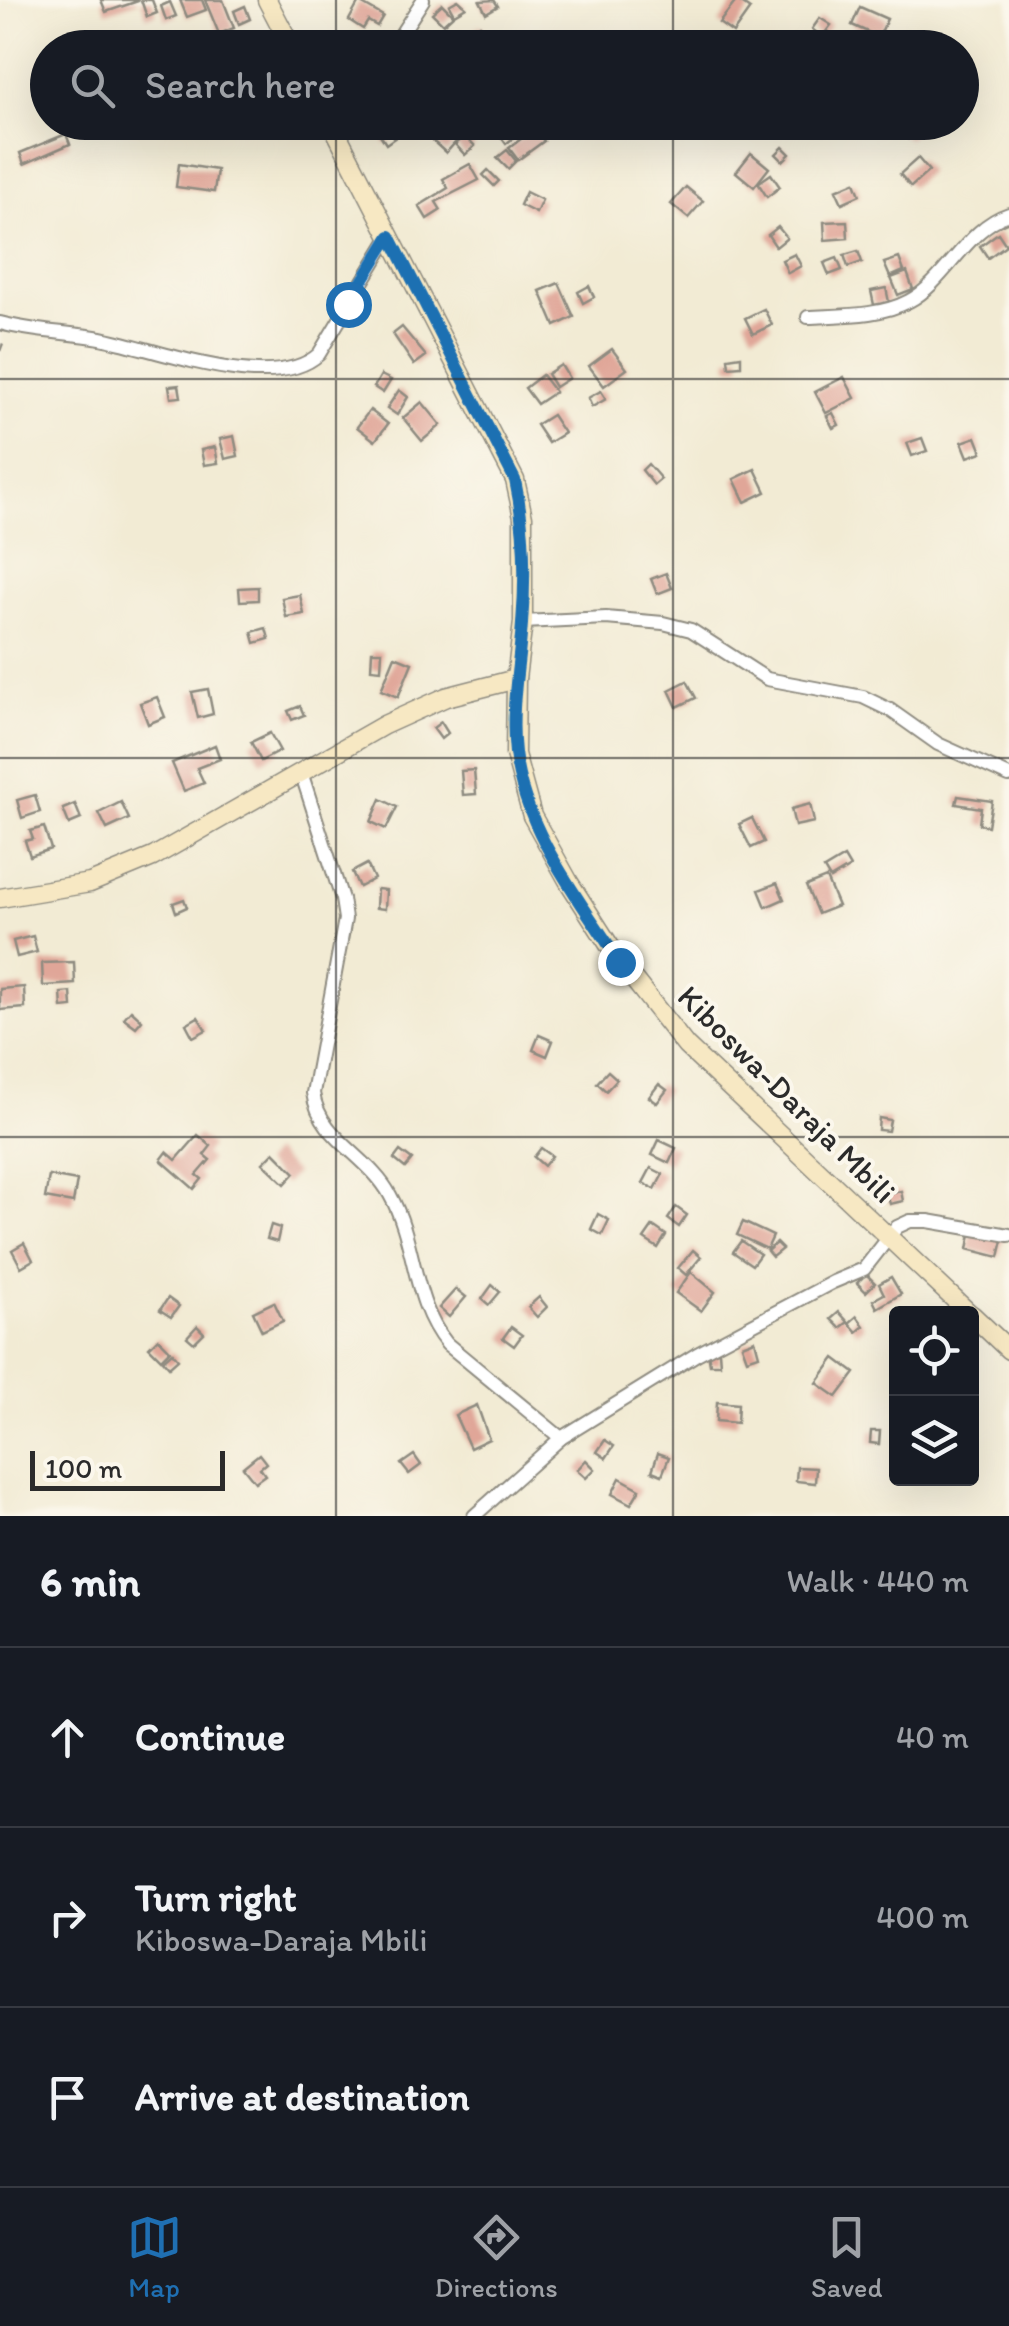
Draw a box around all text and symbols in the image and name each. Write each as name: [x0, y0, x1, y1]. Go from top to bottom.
search box: [30, 30, 979, 140]
icon: search: [65, 58, 120, 113]
text: Search here: [145, 62, 336, 108]
route start: [326, 282, 372, 328]
route end: [598, 940, 644, 986]
street label: Kiboswa-Daraja Mbili: [670, 977, 904, 1211]
map controls: [889, 1306, 979, 1486]
button: locate: [889, 1306, 979, 1396]
button: layers: [889, 1396, 979, 1486]
scale bar: [30, 1446, 225, 1490]
text: 100 m: [45, 1451, 122, 1485]
text: 6 min: [40, 1556, 140, 1607]
text: Walk · 440 m: [786, 1562, 969, 1600]
icon: ahead: [40, 1710, 95, 1765]
text: Continue: [135, 1714, 285, 1760]
text: 40 m: [896, 1718, 969, 1756]
text: Turn right: [135, 1875, 297, 1921]
icon: right: [40, 1890, 95, 1945]
text: 400 m: [876, 1898, 969, 1936]
text: Kiboswa-Daraja Mbili: [135, 1921, 427, 1959]
icon: arrive: [40, 2070, 95, 2125]
text: Arrive at destination: [135, 2074, 470, 2120]
tab: Map: [127, 2210, 182, 2304]
tab: Directions: [435, 2210, 558, 2304]
tab: Saved: [811, 2210, 882, 2304]

